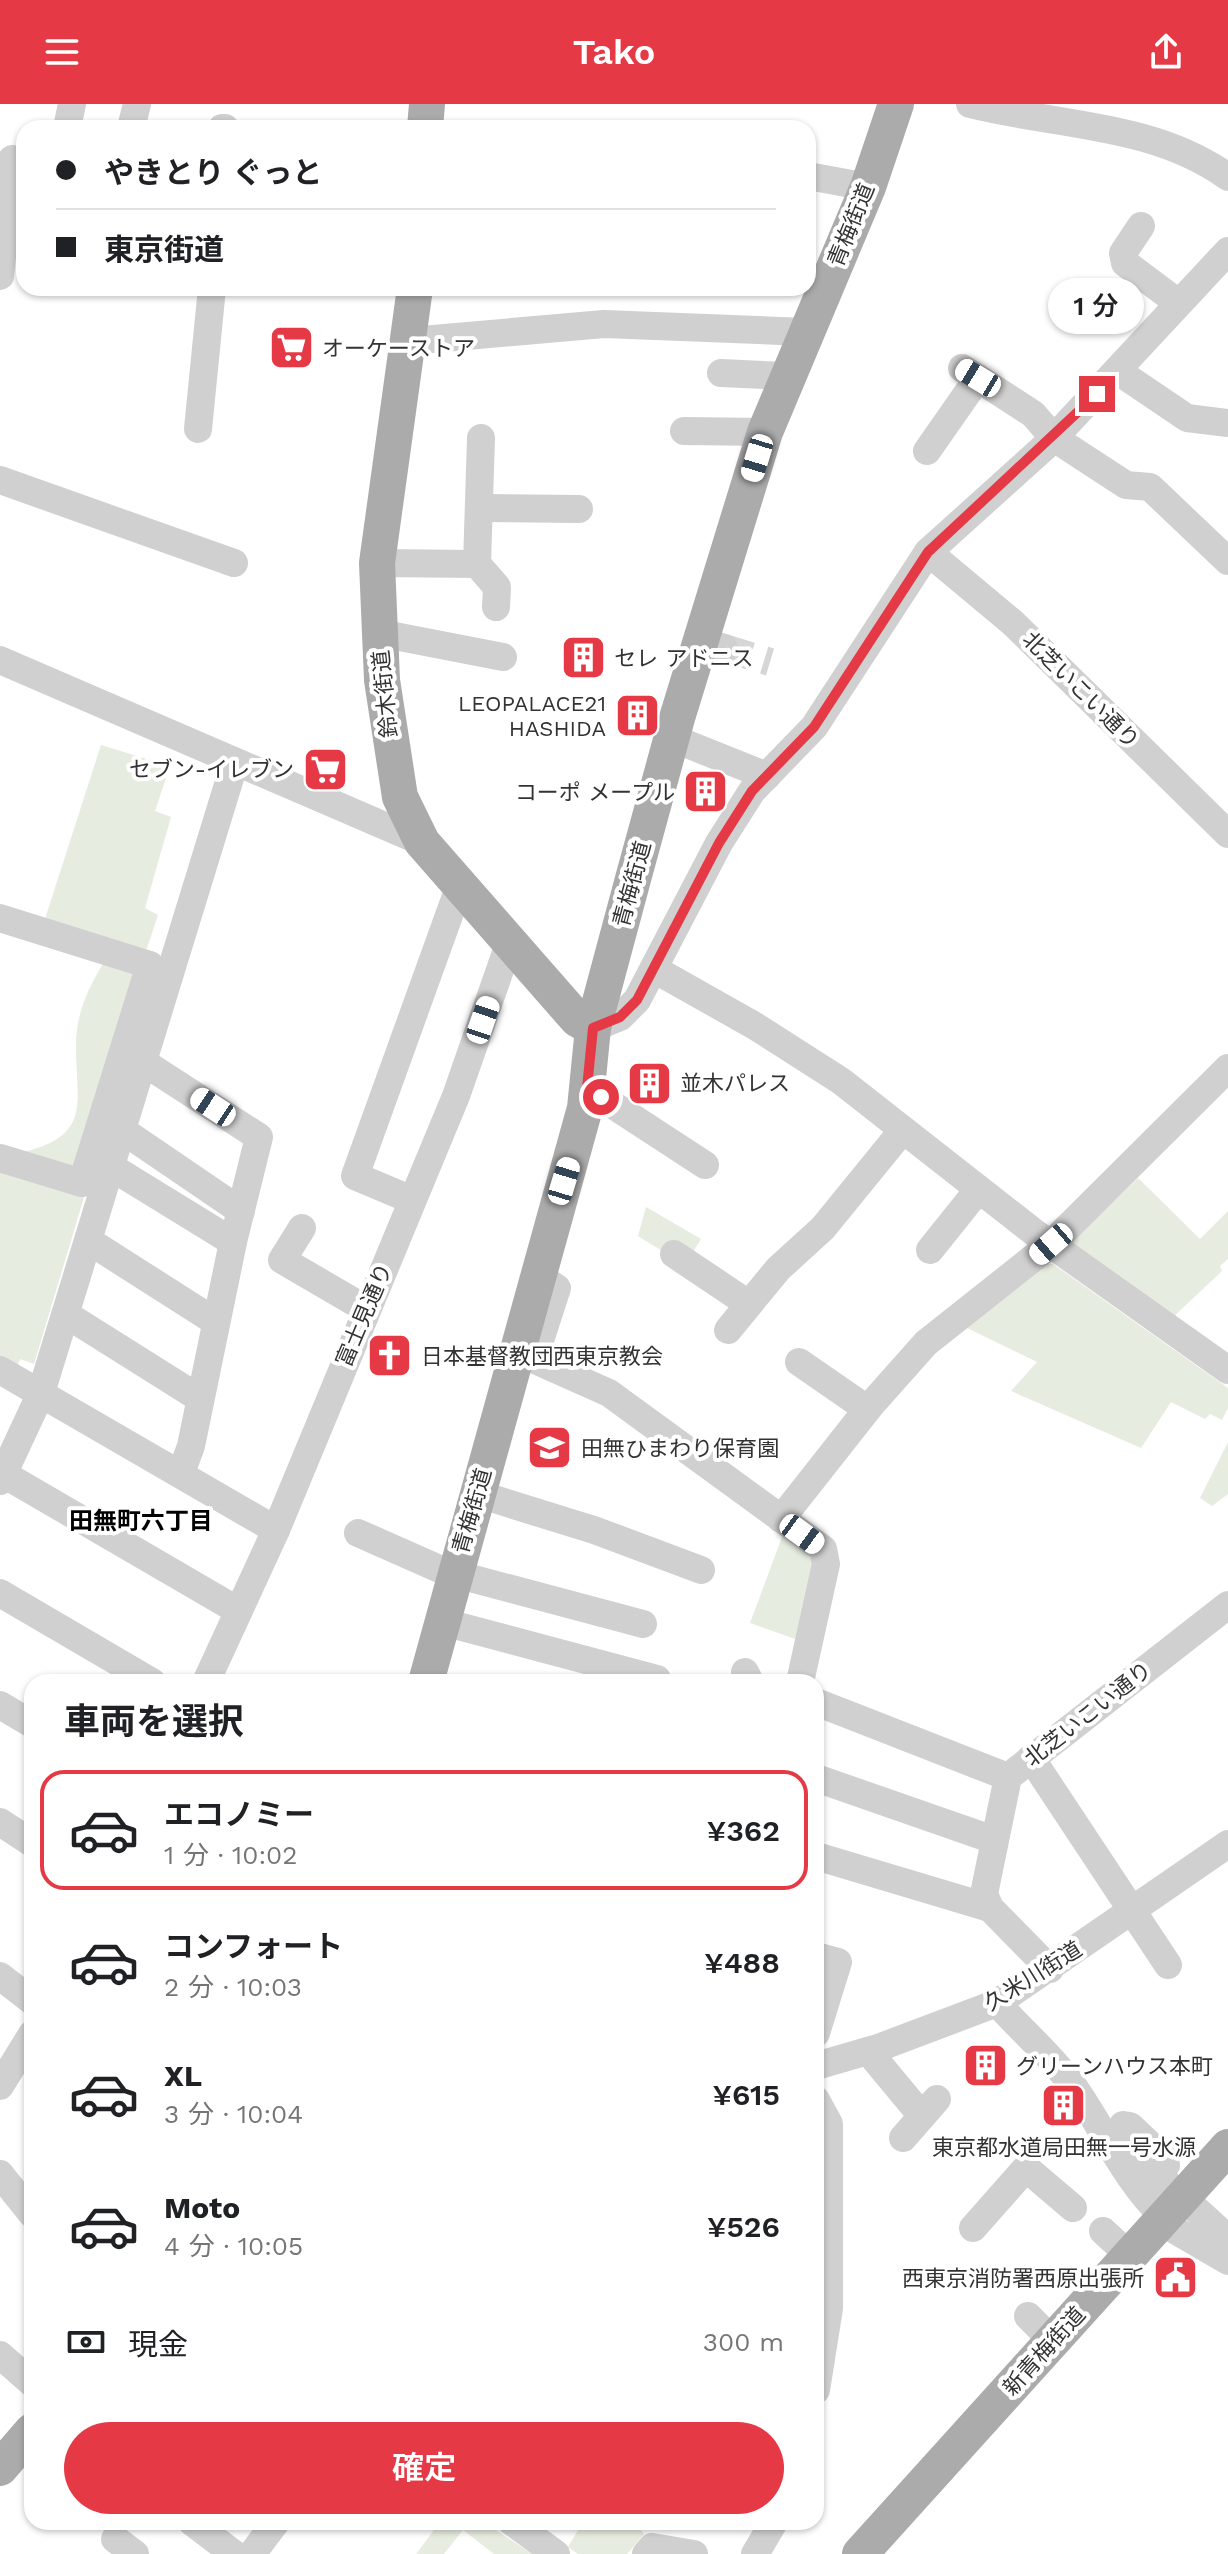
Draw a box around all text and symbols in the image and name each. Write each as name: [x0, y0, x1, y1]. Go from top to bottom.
icon: menu: [40, 30, 84, 74]
icon: share: [1144, 30, 1188, 74]
text: Tako: [573, 31, 655, 73]
text: やきとり ぐっと: [104, 155, 323, 190]
street label: 青梅街道: [823, 180, 879, 270]
text: 東京街道: [104, 232, 224, 267]
callout: 1 分: [1049, 278, 1145, 334]
text: 1 分: [1074, 291, 1118, 321]
supermarket icon: オーケーストア: [267, 324, 315, 372]
place label: オーケーストア: [322, 336, 475, 361]
car: [951, 355, 1005, 401]
route end: [1079, 376, 1115, 412]
car: [739, 432, 775, 484]
street label: 北芝いこい通り: [1018, 627, 1144, 753]
building icon: セレ アドニス: [559, 634, 607, 682]
place label: セレ アドニス: [614, 646, 754, 671]
street label: 鈴木街道: [368, 649, 402, 739]
place label: LEOPALACE21 HASHIDA: [458, 691, 606, 741]
building icon: LEOPALACE21 HASHIDA: [613, 692, 661, 740]
supermarket icon: セブン-イレブン: [301, 745, 349, 793]
place label: セブン-イレブン: [129, 757, 294, 782]
building icon: コーポ メープル: [682, 768, 730, 816]
place label: コーポ メープル: [515, 780, 675, 805]
street label: 青梅街道: [609, 838, 655, 930]
car: [464, 993, 502, 1047]
building icon: 並木パレス: [625, 1059, 673, 1107]
place label: 並木パレス: [680, 1071, 790, 1096]
route start: [583, 1079, 619, 1115]
car: [186, 1084, 240, 1130]
car: [546, 1155, 582, 1207]
car: [1025, 1219, 1077, 1269]
street label: 富士見通り: [331, 1259, 397, 1371]
church icon: 日本基督教団西東京教会: [366, 1332, 414, 1380]
place label: 日本基督教団西東京教会: [421, 1344, 663, 1369]
school or university icon: 田無ひまわり保育園: [526, 1424, 574, 1472]
place label: 田無ひまわり保育園: [581, 1436, 779, 1461]
street label: 青梅街道: [448, 1465, 496, 1557]
district label: 田無町六丁目: [69, 1507, 213, 1535]
car: [776, 1510, 828, 1558]
street label: 北芝いこい通り: [1020, 1657, 1156, 1771]
text: 車両を選択: [64, 1701, 244, 1743]
icon: car: [68, 1794, 140, 1866]
text: エコノミー: [164, 1797, 314, 1832]
text: ¥362: [707, 1813, 780, 1848]
text: 1 分 · 10:02: [164, 1840, 297, 1870]
icon: car: [68, 1926, 140, 1998]
text: コンフォート: [164, 1929, 343, 1964]
street label: 久米川街道: [980, 1936, 1086, 2016]
text: ¥488: [704, 1945, 780, 1980]
text: 2 分 · 10:03: [164, 1972, 302, 2002]
building icon: グリーンハウス本町: [961, 2042, 1009, 2090]
place label: グリーンハウス本町: [1016, 2054, 1213, 2079]
icon: car: [68, 2058, 140, 2130]
text: XL: [164, 2058, 202, 2093]
text: ¥615: [713, 2077, 780, 2112]
building icon: 東京都水道局田無一号水源: [1040, 2082, 1088, 2130]
text: 3 分 · 10:04: [164, 2099, 303, 2129]
place label: 東京都水道局田無一号水源: [932, 2135, 1196, 2160]
icon: car: [68, 2190, 140, 2262]
text: Moto: [164, 2190, 240, 2225]
text: ¥526: [707, 2209, 780, 2244]
text: 4 分 · 10:05: [164, 2231, 303, 2261]
public building icon: 西東京消防署西原出張所: [1151, 2254, 1199, 2302]
place label: 西東京消防署西原出張所: [902, 2266, 1144, 2291]
street label: 新青梅街道: [998, 2302, 1090, 2400]
icon: cash: [64, 2320, 108, 2364]
text: 現金: [128, 2327, 188, 2362]
text: 300 m: [703, 2327, 784, 2357]
button: 確定: [64, 2422, 784, 2514]

